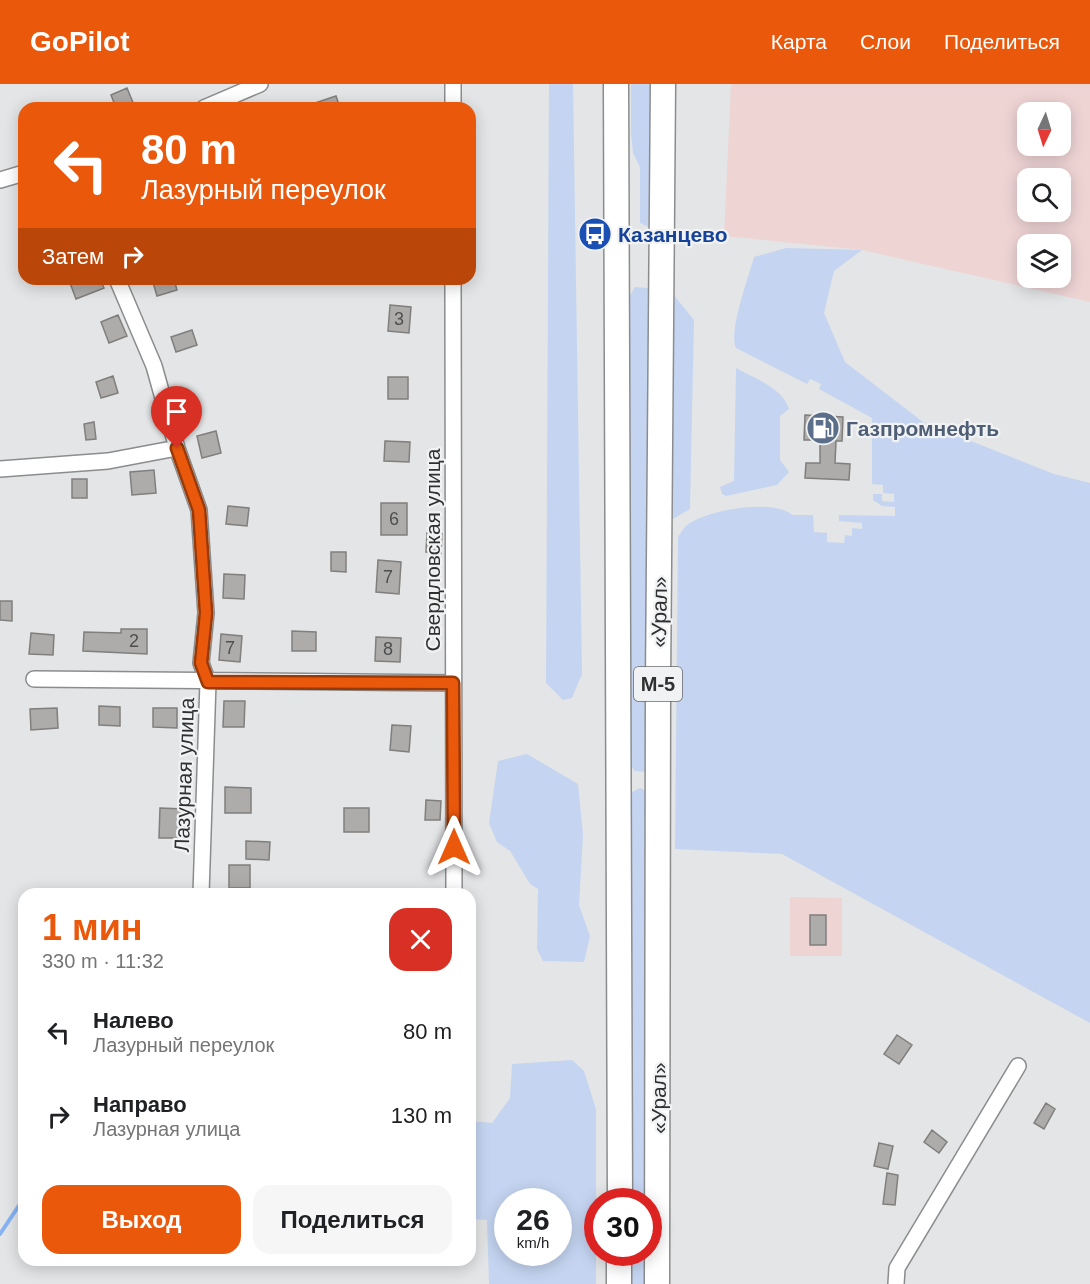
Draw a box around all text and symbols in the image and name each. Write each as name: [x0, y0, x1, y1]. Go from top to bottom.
text: GoPilot: [30, 26, 130, 57]
text: Карта: [771, 30, 827, 53]
text: Слои: [860, 30, 911, 53]
text: Поделиться: [944, 30, 1060, 53]
north arrow: [1017, 102, 1071, 156]
map controls: [1017, 102, 1071, 288]
icon: left: [42, 126, 120, 204]
text: 80 m: [141, 126, 237, 173]
button: search: [1017, 168, 1071, 222]
text: Лазурный переулок: [141, 175, 386, 205]
bus stop icon: Казанцево: [577, 216, 613, 252]
place label: Казанцево: [618, 223, 728, 246]
button: layers: [1017, 234, 1071, 288]
icon: right: [116, 240, 149, 273]
text: Затем: [42, 244, 104, 269]
house number: 3: [394, 309, 404, 329]
pin: [151, 386, 202, 448]
icon: arrive: [160, 395, 193, 428]
fuel station icon: Газпромнефть: [805, 410, 841, 446]
place label: Газпромнефть: [846, 417, 999, 440]
street label: Свердловская улица: [421, 448, 444, 652]
house number: 6: [389, 509, 399, 529]
house number: 7: [383, 567, 393, 587]
street label: «Урал»: [647, 576, 671, 648]
house number: 2: [129, 631, 139, 651]
house number: 7: [225, 638, 235, 658]
house number: 8: [383, 639, 393, 659]
road number: М-5: [634, 667, 682, 701]
street label: Лазурная улица: [170, 697, 198, 853]
position arrow: [422, 815, 486, 879]
text: 1 мин: [42, 907, 143, 948]
button: close: [389, 908, 452, 971]
text: 330 m · 11:32: [42, 950, 164, 972]
text: Налево: [93, 1008, 174, 1033]
icon: left: [42, 1016, 75, 1049]
text: 80 m: [403, 1019, 452, 1044]
text: Лазурный переулок: [93, 1034, 274, 1056]
street label: «Урал»: [647, 1062, 670, 1134]
text: Направо: [93, 1092, 187, 1117]
icon: right: [42, 1100, 75, 1133]
text: 130 m: [391, 1103, 452, 1128]
text: Лазурная улица: [93, 1118, 240, 1140]
button: Выход: [42, 1185, 241, 1254]
button: Поделиться: [253, 1185, 452, 1254]
speed limit sign: 30: [584, 1188, 662, 1266]
text: 26: [516, 1203, 550, 1236]
text: km/h: [517, 1234, 549, 1251]

